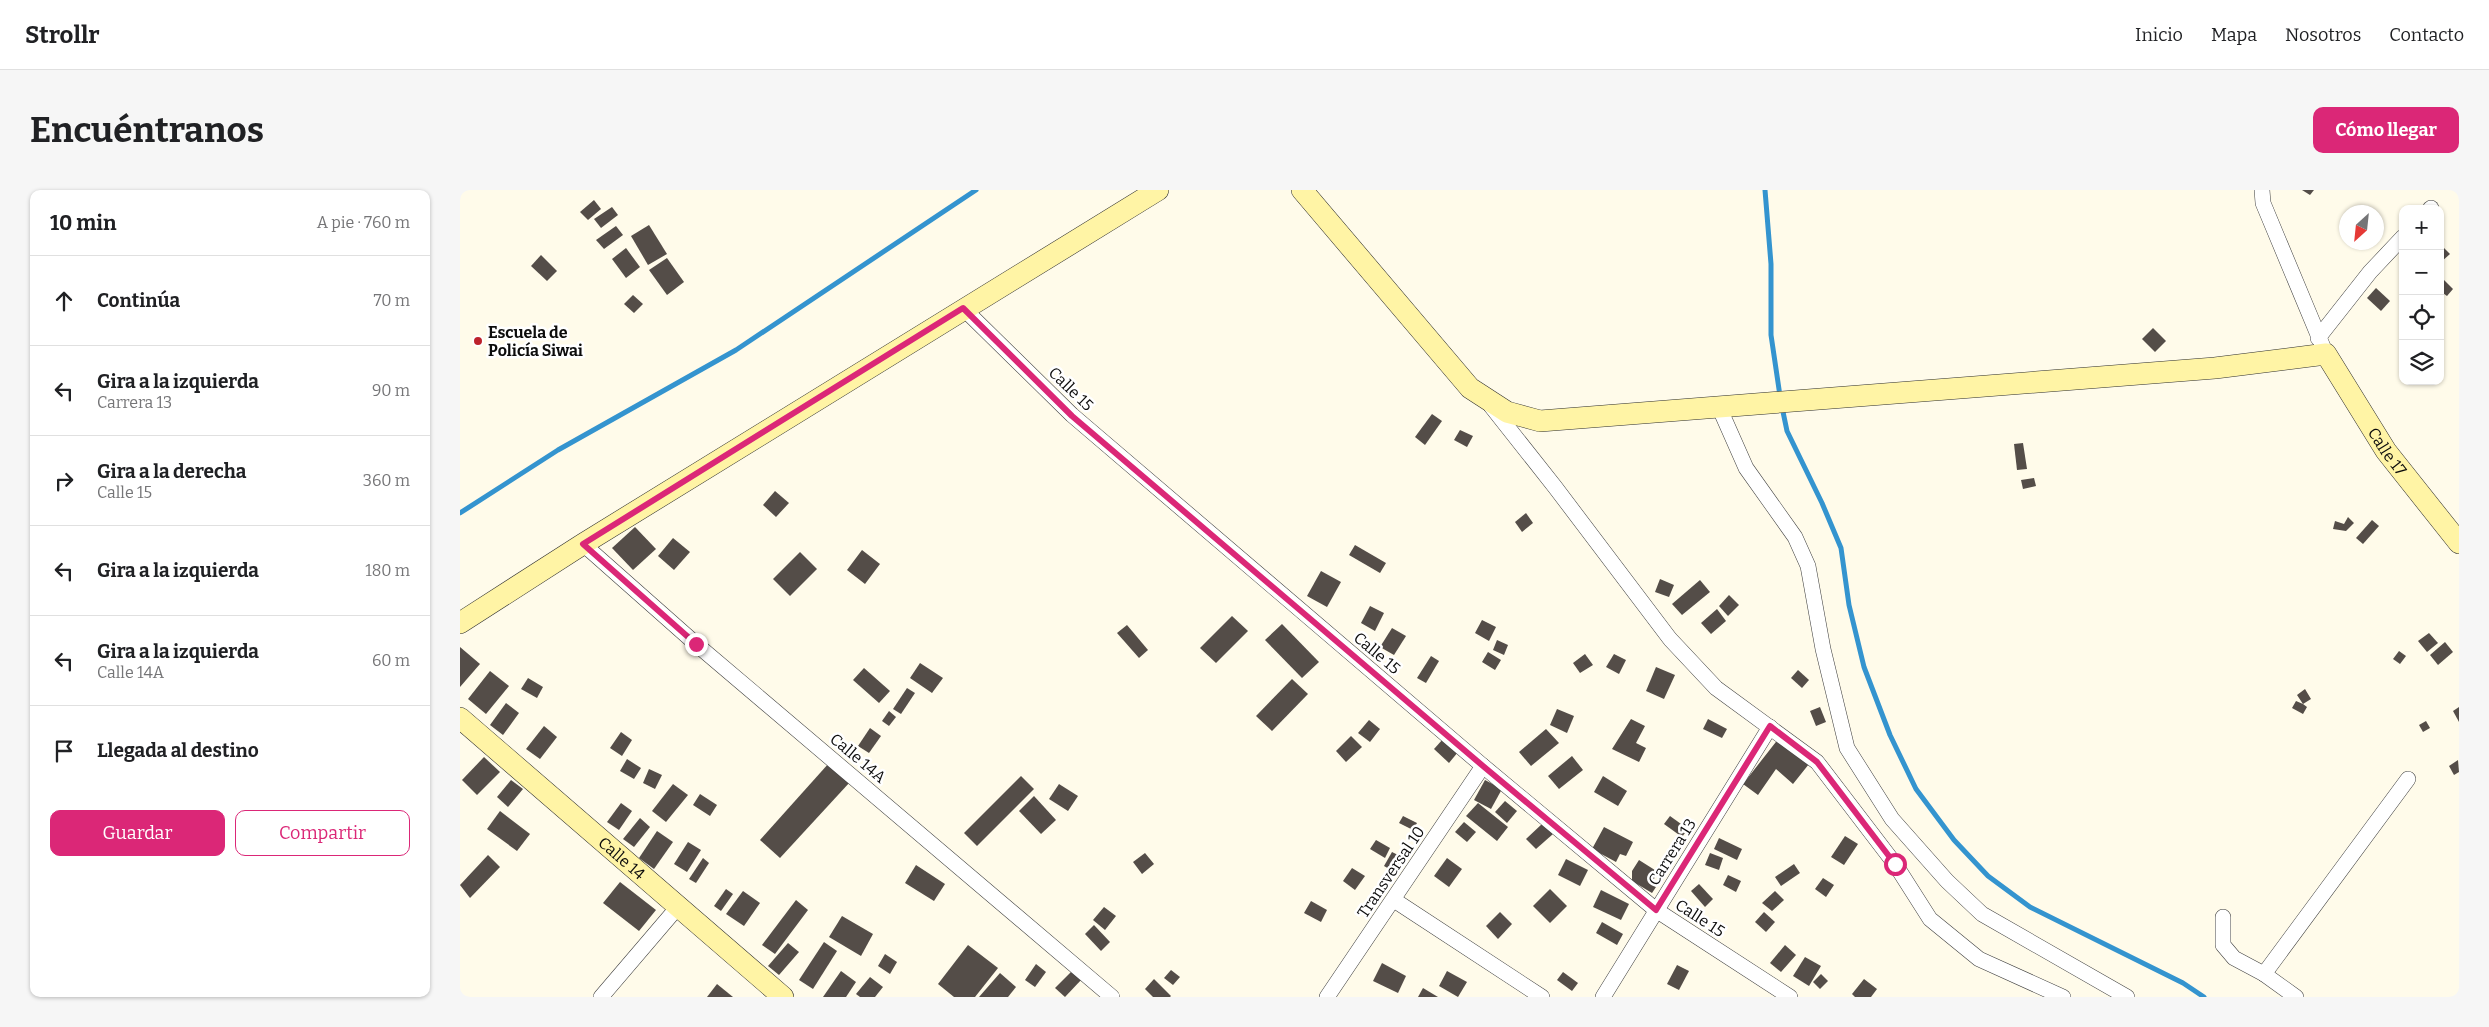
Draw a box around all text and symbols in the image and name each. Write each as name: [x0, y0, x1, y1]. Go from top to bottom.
text: Strollr: [25, 21, 100, 49]
text: Inicio: [2135, 24, 2183, 46]
text: Mapa: [2211, 24, 2257, 46]
text: Nosotros: [2285, 24, 2361, 46]
text: Contacto: [2389, 24, 2464, 46]
button: Cómo llegar: [2313, 107, 2459, 153]
text: Encuéntranos: [30, 109, 264, 151]
north arrow: [2339, 205, 2384, 250]
map controls: [2399, 205, 2444, 385]
button: +: [2399, 205, 2444, 250]
text: 10 min: [50, 210, 116, 236]
text: A pie · 760 m: [317, 213, 410, 232]
button: −: [2399, 250, 2444, 295]
icon: ahead: [50, 287, 78, 315]
text: Continúa: [97, 289, 180, 312]
text: 70 m: [374, 291, 410, 310]
button: locate: [2399, 295, 2444, 340]
place label: Escuela de Policía Siwai: [488, 323, 583, 360]
marker: Escuela de Policía Siwai: [472, 335, 484, 347]
button: layers: [2399, 340, 2444, 385]
street label: Calle 15: [1045, 363, 1097, 415]
text: Gira a la izquierda: [97, 370, 259, 393]
icon: left: [50, 377, 78, 405]
text: 90 m: [372, 381, 410, 400]
text: Carrera 13: [97, 393, 172, 412]
street label: Calle 17: [2364, 424, 2411, 479]
text: Gira a la derecha: [97, 460, 246, 483]
icon: right: [50, 467, 78, 495]
text: 360 m: [363, 471, 410, 490]
text: Calle 15: [97, 483, 152, 502]
icon: left: [50, 557, 78, 585]
text: Gira a la izquierda: [97, 559, 259, 582]
text: 180 m: [365, 561, 410, 580]
street label: Calle 15: [1350, 628, 1404, 678]
route end: [685, 633, 708, 656]
text: Gira a la izquierda: [97, 640, 259, 663]
icon: left: [50, 647, 78, 675]
text: 60 m: [372, 651, 410, 670]
text: Calle 14A: [97, 663, 164, 682]
street label: Calle 14A: [826, 729, 890, 787]
icon: arrive: [50, 737, 78, 765]
text: Llegada al destino: [97, 739, 259, 762]
button: Guardar: [50, 810, 225, 856]
button: Compartir: [235, 810, 410, 856]
street label: Carrera 13: [1644, 815, 1700, 889]
street label: Transversal 10: [1353, 823, 1429, 921]
street label: Calle 14: [595, 832, 650, 884]
route start: [1884, 853, 1907, 876]
street label: Calle 15: [1672, 895, 1728, 941]

